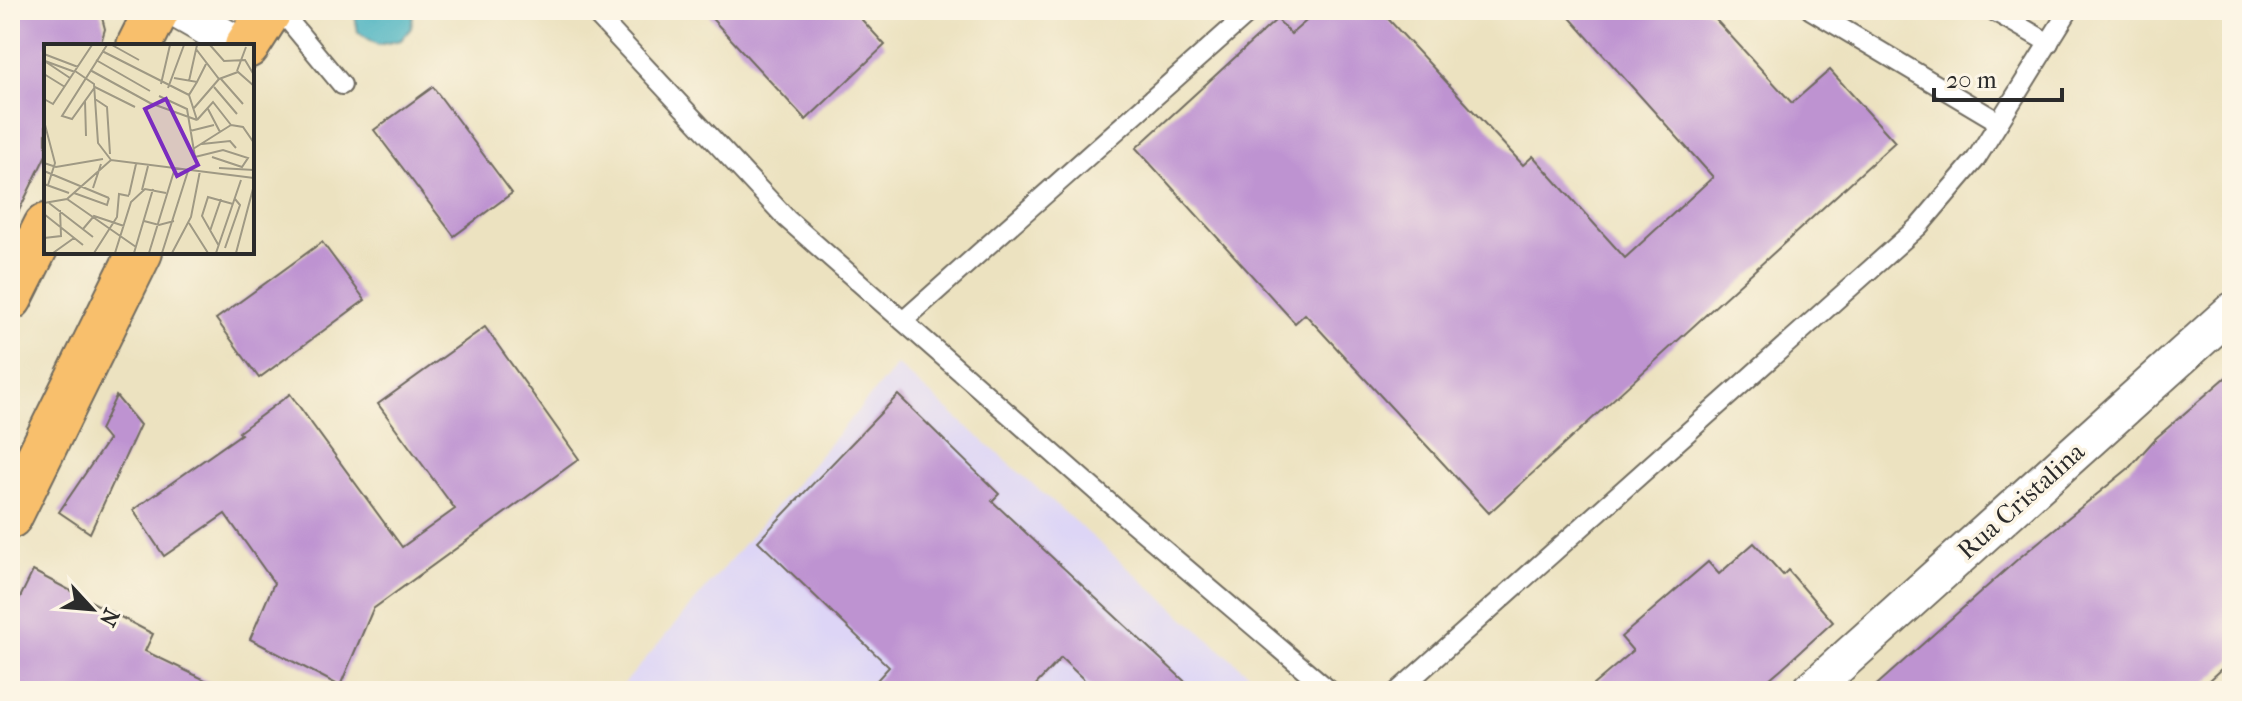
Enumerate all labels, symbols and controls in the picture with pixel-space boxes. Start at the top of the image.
inset map [44,44,254,254]
scale bar [1934,52,2062,102]
text: 20 m [1946,66,1997,94]
street label: Rua Cristalina [1951,435,2091,566]
north arrow [52,569,132,649]
text: N [94,604,124,631]

